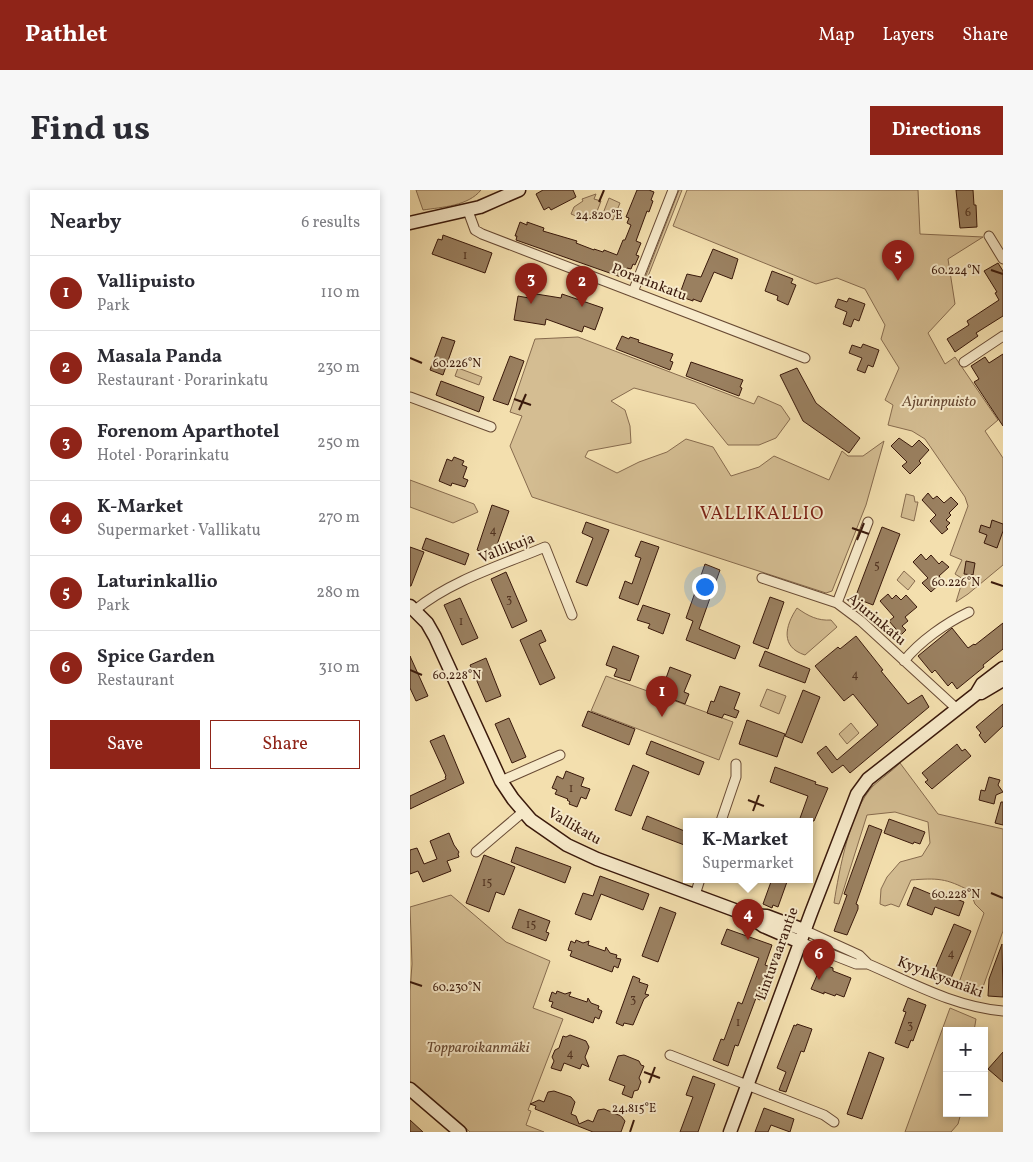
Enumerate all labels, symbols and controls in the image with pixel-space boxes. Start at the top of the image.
text: Pathlet [25,18,107,52]
text: Map [818,23,854,48]
text: Layers [882,23,934,48]
text: Share [962,23,1008,48]
text: Find us [30,106,150,154]
button: Directions [870,106,1003,155]
house number: 6 [965,205,971,221]
text: Nearby [50,208,121,237]
text: 24.820°E [575,208,623,224]
text: 6 results [301,212,360,234]
pin: 5 [882,240,914,281]
house number: 1 [463,248,467,264]
street label: Porarinkatu [608,259,690,307]
pin: 3 [515,263,547,304]
text: 60.224°N [932,263,981,279]
pin: 2 [566,266,598,307]
text: Vallipuisto [97,269,195,295]
text: 1 [63,282,69,304]
text: 110 m [321,282,360,304]
text: Park [97,295,130,317]
text: Masala Panda [97,344,222,370]
text: 60.226°N [433,356,481,372]
text: 2 [62,357,70,379]
text: 230 m [317,357,360,379]
text: Restaurant · Porarinkatu [97,370,268,392]
park label: Ajurinpuisto [901,392,976,413]
text: Forenom Aparthotel [97,419,279,445]
text: 3 [62,432,70,454]
text: 250 m [317,432,360,454]
text: Hotel · Porarinkatu [97,445,229,467]
text: K-Market [97,494,183,520]
district label: VALLIKALLIO [700,502,824,527]
text: 4 [61,507,71,529]
text: 270 m [318,507,360,529]
text: Supermarket · Vallikatu [97,520,261,542]
house number: 4 [489,523,497,539]
street label: Vallikuja [476,528,538,570]
house number: 5 [874,558,880,574]
text: Laturinkallio [97,569,218,595]
your location [692,574,718,600]
text: 60.226°N [932,575,980,591]
text: 5 [62,582,70,604]
text: 280 m [316,582,360,604]
street label: Ajurinkatu [842,589,910,651]
house number: 3 [506,592,512,608]
text: Park [97,595,130,617]
house number: 1 [459,614,463,630]
text: Spice Garden [97,644,215,670]
text: 6 [62,657,70,679]
text: 310 m [319,657,360,679]
house number: 4 [851,667,859,683]
text: 60.228°N [433,668,481,684]
text: Restaurant [97,670,175,692]
pin: 1 [646,676,678,717]
button: Save [50,720,200,769]
button: Share [210,720,360,769]
house number: 1 [569,781,573,797]
street label: Vallikatu [543,803,605,851]
popup [683,818,813,883]
text: K-Market [702,827,788,853]
text: Supermarket [702,853,794,875]
house number: 15 [482,875,492,891]
text: 60.228°N [932,887,980,903]
pin: 4 [732,899,764,940]
street label: Lintuvaarantie [751,905,805,1003]
house number: 15 [526,917,536,933]
pin: 6 [803,939,835,980]
house number: 4 [947,946,955,962]
street label: Kyyhkysmäki [894,952,986,1004]
text: 60.230°N [433,980,481,996]
house number: 3 [630,992,636,1008]
house number: 1 [736,1015,740,1031]
house number: 3 [907,1018,913,1034]
map controls [943,1027,988,1117]
button: + [943,1027,988,1072]
park label: Topparoikanmäki [427,1038,530,1059]
house number: 4 [566,1046,574,1062]
button: − [943,1072,988,1117]
text: 24.815°E [612,1101,656,1117]

